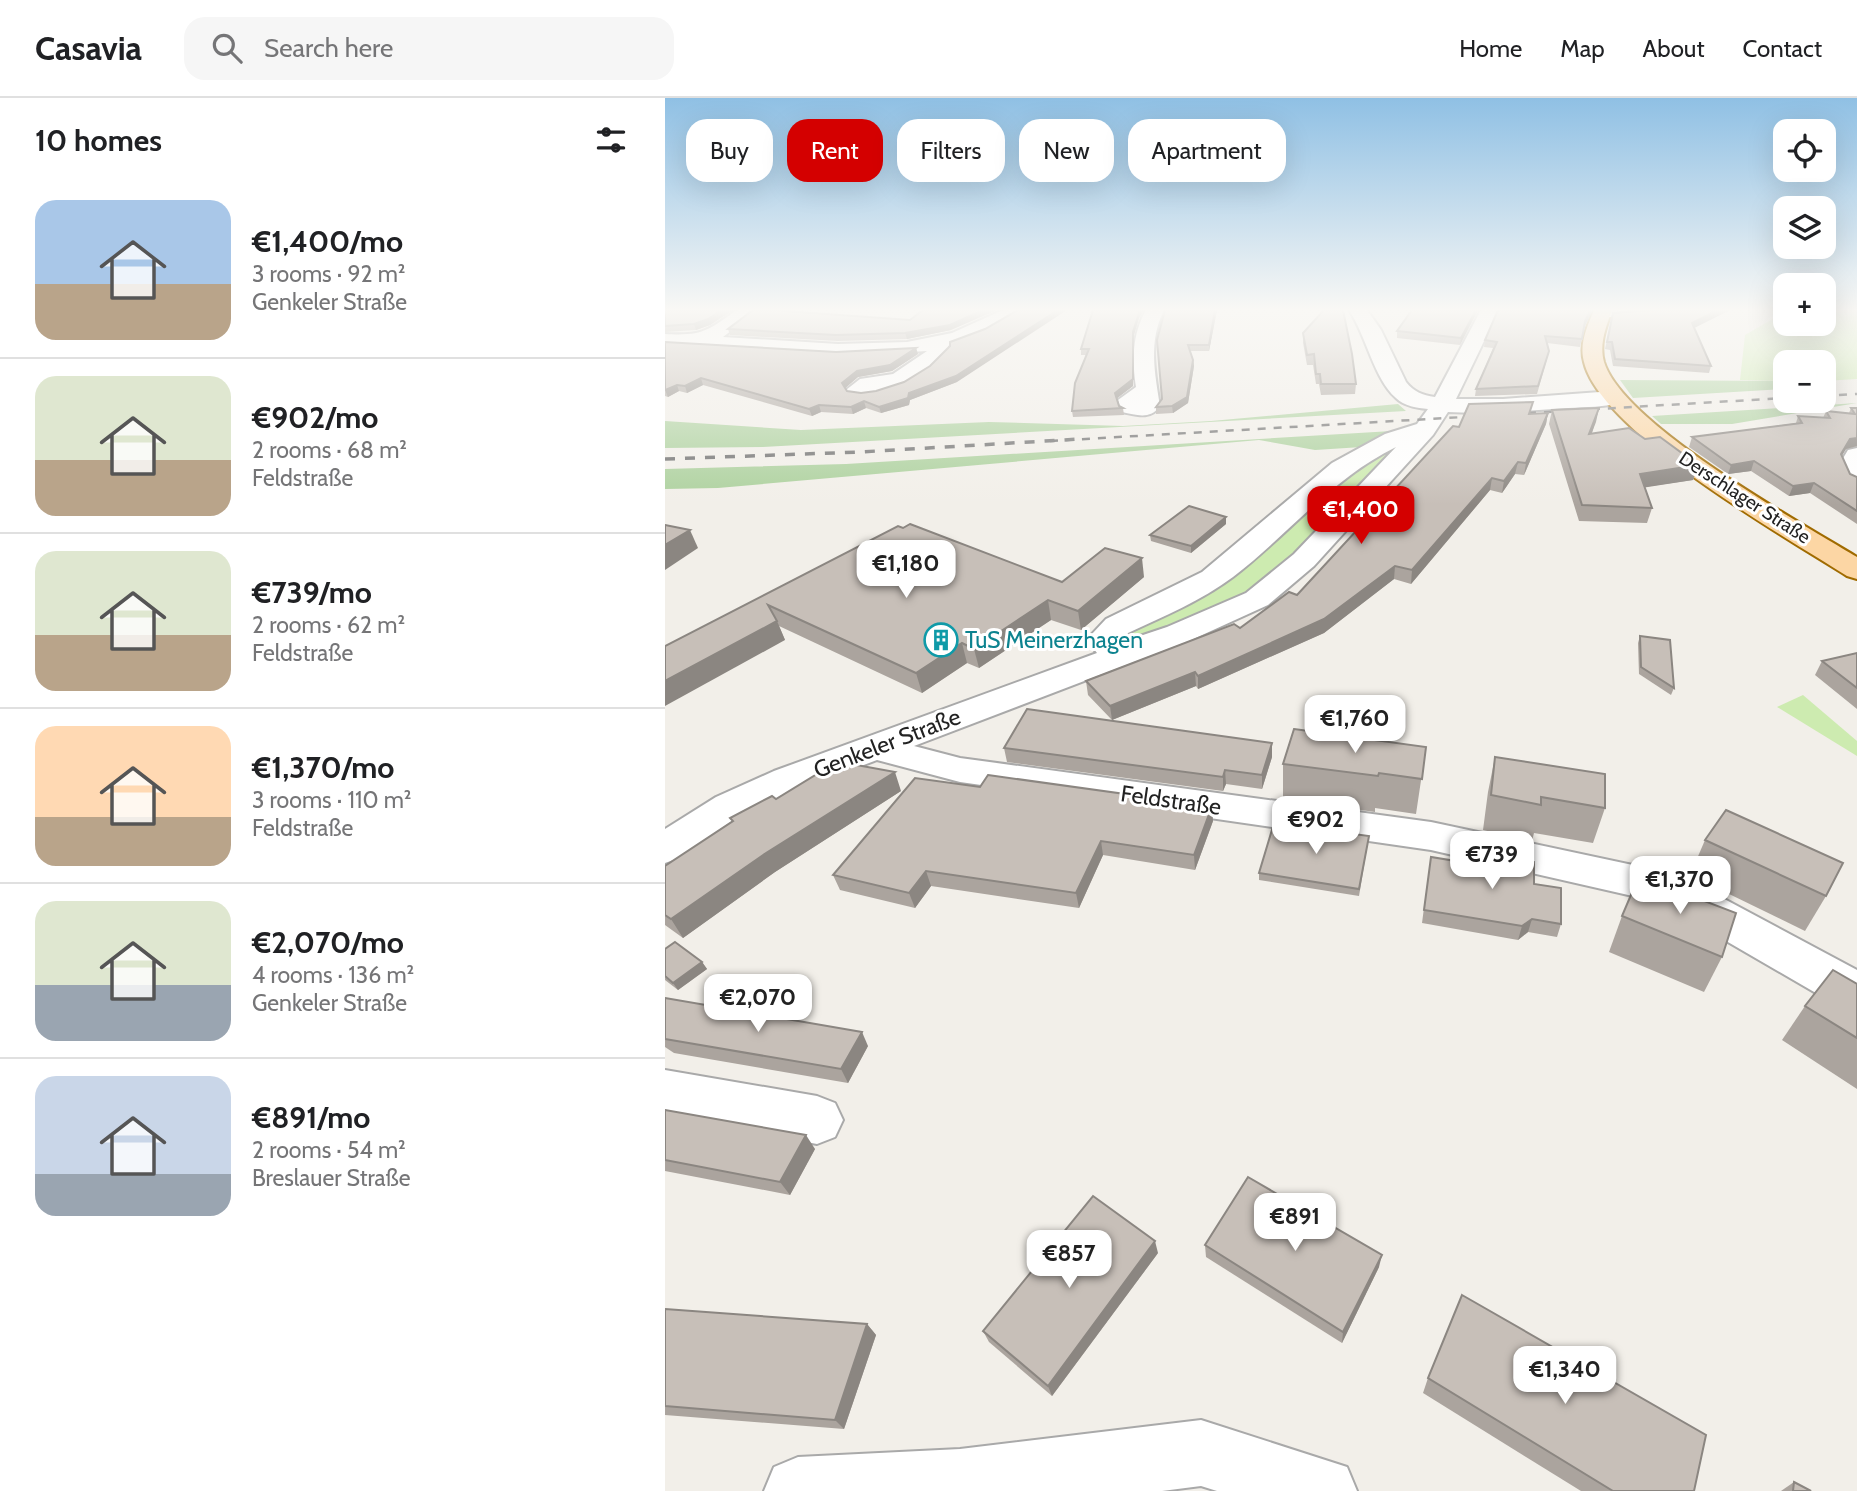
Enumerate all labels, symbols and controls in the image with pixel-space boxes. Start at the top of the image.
search box [184,17,674,80]
text: Casavia [35,28,142,68]
icon: search [208,29,246,67]
text: Search here [264,32,393,64]
text: Home [1459,34,1522,63]
text: Map [1560,34,1605,63]
text: About [1643,34,1705,63]
text: Contact [1743,34,1822,63]
chip: Buy [686,119,773,182]
chip: Rent [787,119,883,182]
chip: Filters [897,119,1005,182]
chip: New [1019,119,1114,182]
chip: Apartment [1128,119,1286,182]
map controls [1773,119,1836,413]
button: locate [1773,119,1836,182]
icon: filters [592,121,630,159]
text: 10 homes [35,122,162,159]
button: layers [1773,196,1836,259]
text: €1,400/mo [252,223,403,260]
icon: home [91,228,175,312]
text: 3 rooms · 92 m² [252,260,406,288]
button: + [1773,273,1836,336]
text: Genkeler Straße [252,288,407,316]
button: − [1773,350,1836,413]
text: €902/mo [252,399,378,436]
icon: home [91,404,175,488]
text: 2 rooms · 68 m² [252,436,407,464]
street label: Derschlager Straße [1675,446,1815,549]
text: Feldstraße [252,464,353,492]
pin: €1,400 [1304,486,1418,546]
text: €1,400 [1323,495,1399,523]
pin: €1,180 [849,540,963,600]
text: €1,180 [873,549,939,577]
text: €739/mo [252,574,372,611]
icon: home [91,579,175,663]
text: 2 rooms · 62 m² [252,611,405,639]
building icon: TuS Meinerzhagen [922,621,960,659]
place label: TuS Meinerzhagen [965,626,1143,654]
text: Feldstraße [252,639,353,667]
pin: €1,760 [1298,696,1412,755]
street label: Genkeler Straße [810,702,965,784]
text: €1,760 [1321,704,1389,732]
text: €1,370/mo [252,749,394,786]
icon: home [91,754,175,838]
street label: Feldstraße [1119,779,1223,821]
text: 3 rooms · 110 m² [252,786,411,814]
pin: €902 [1275,796,1357,856]
text: €902 [1288,805,1344,833]
text: Feldstraße [252,814,353,842]
pin: €739 [1451,832,1533,891]
text: €739 [1466,840,1518,868]
pin: €1,370 [1623,856,1737,916]
text: €1,370 [1646,865,1714,893]
text: €2,070/mo [252,924,404,961]
icon: home [91,929,175,1013]
text: 4 rooms · 136 m² [252,961,414,989]
pin: €2,070 [701,974,815,1034]
text: €2,070 [720,983,796,1011]
text: Genkeler Straße [252,989,407,1017]
text: €891/mo [252,1099,370,1136]
icon: home [91,1104,175,1188]
text: 2 rooms · 54 m² [252,1136,406,1164]
text: Breslauer Straße [252,1164,411,1192]
pin: €891 [1254,1194,1336,1253]
text: €891 [1270,1202,1320,1230]
pin: €857 [1028,1230,1110,1290]
text: €857 [1043,1239,1095,1267]
pin: €1,340 [1508,1346,1622,1406]
text: €1,340 [1529,1355,1601,1383]

